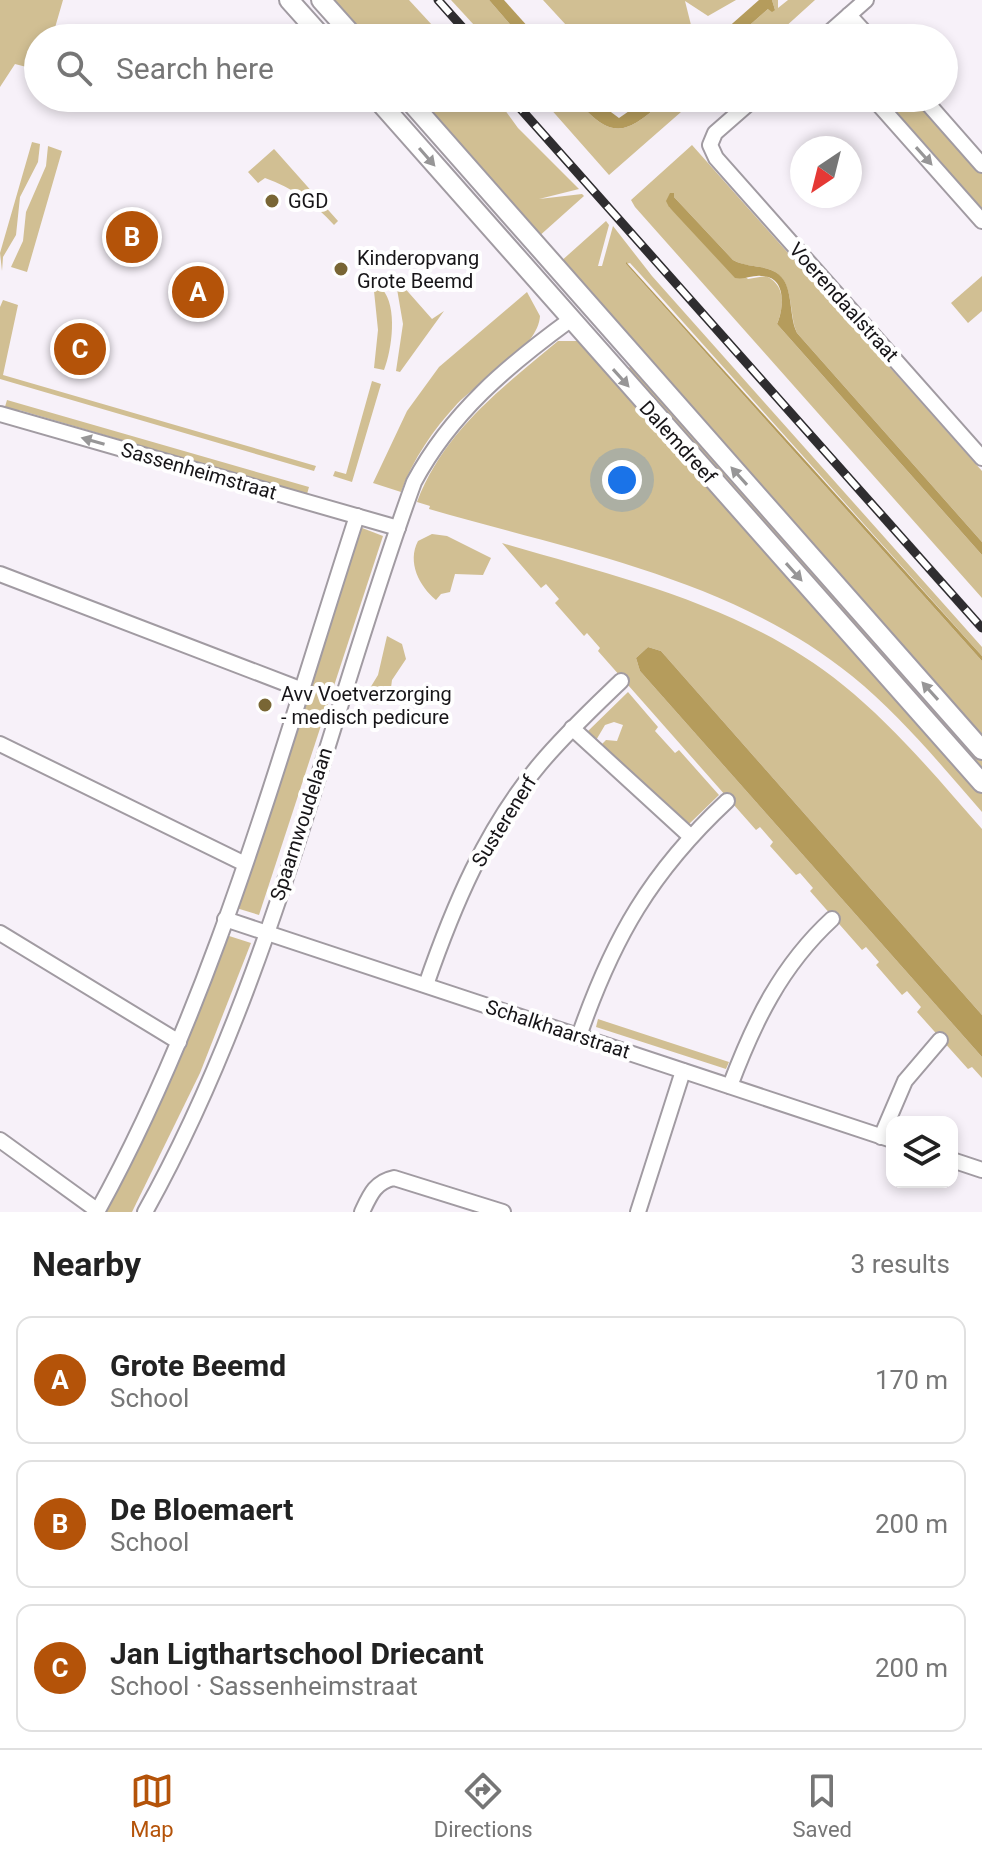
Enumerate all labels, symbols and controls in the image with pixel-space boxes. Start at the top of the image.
search box [24,24,958,112]
icon: search [52,46,96,90]
text: Search here [116,51,274,86]
north arrow [790,136,862,208]
one-way arrow [418,147,436,166]
one-way arrow [915,147,933,166]
place label: GGD [288,189,328,213]
marker: GGD [263,192,281,210]
pin: B [106,207,158,267]
street label: Voerendaalstraat [784,237,904,367]
place label: Kinderopvang Grote Beemd [357,246,479,293]
marker: Kinderopvang Grote Beemd [332,260,350,278]
pin: A [172,262,224,322]
pin: C [54,319,106,379]
one-way arrow [612,368,630,387]
street label: Dalemdreef [635,396,721,488]
one-way arrow [81,434,105,447]
street label: Sassenheimstraat [118,437,280,505]
your location [602,460,642,500]
one-way arrow [731,466,748,486]
one-way arrow [785,563,803,582]
place label: Avv Voetverzorging - medisch pedicure [281,682,452,729]
one-way arrow [922,682,940,701]
marker: Avv Voetverzorging - medisch pedicure [256,696,274,714]
street label: Spaarnwoudelaan [265,744,337,904]
street label: Susterenerf [467,771,542,871]
street label: Schalkhaarstraat [483,994,633,1064]
map controls [886,1116,958,1188]
button: layers [886,1116,958,1188]
text: Nearby [32,1244,141,1284]
text: 3 results [851,1249,950,1279]
text: Grote Beemd [110,1348,286,1383]
text: A [51,1365,69,1395]
text: 170 m [875,1365,948,1395]
text: School [110,1383,189,1413]
text: De Bloemaert [110,1492,294,1527]
text: B [52,1509,68,1539]
text: 200 m [875,1509,948,1539]
text: School [110,1527,189,1557]
text: Jan Ligthartschool Driecant [110,1636,484,1671]
text: C [51,1653,69,1683]
text: 200 m [875,1653,948,1683]
text: School · Sassenheimstraat [110,1671,418,1701]
tab: Map [130,1769,174,1842]
tab: Directions [434,1769,533,1842]
tab: Saved [793,1769,852,1842]

